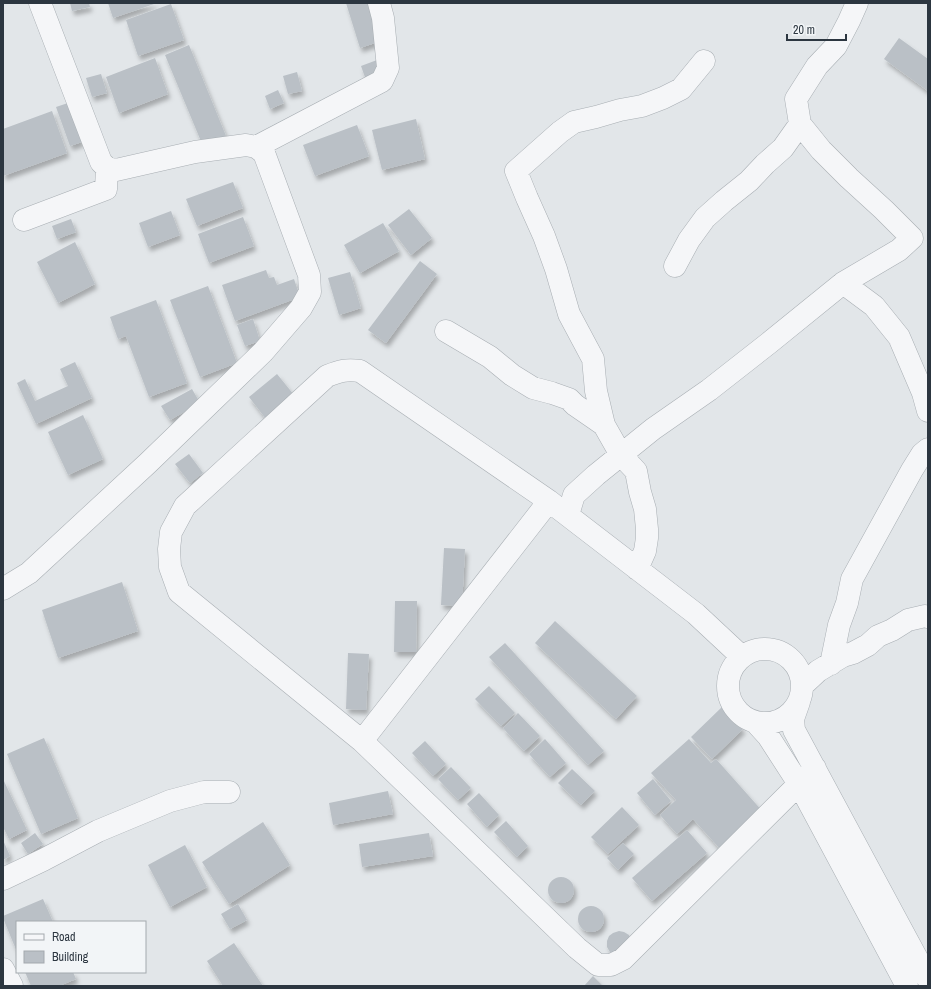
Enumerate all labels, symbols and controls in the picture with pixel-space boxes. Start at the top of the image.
scale bar [787,16,846,42]
text: 20 m [793,22,815,38]
legend [16,921,146,973]
text: Road [52,929,76,945]
text: Building [52,949,89,965]

